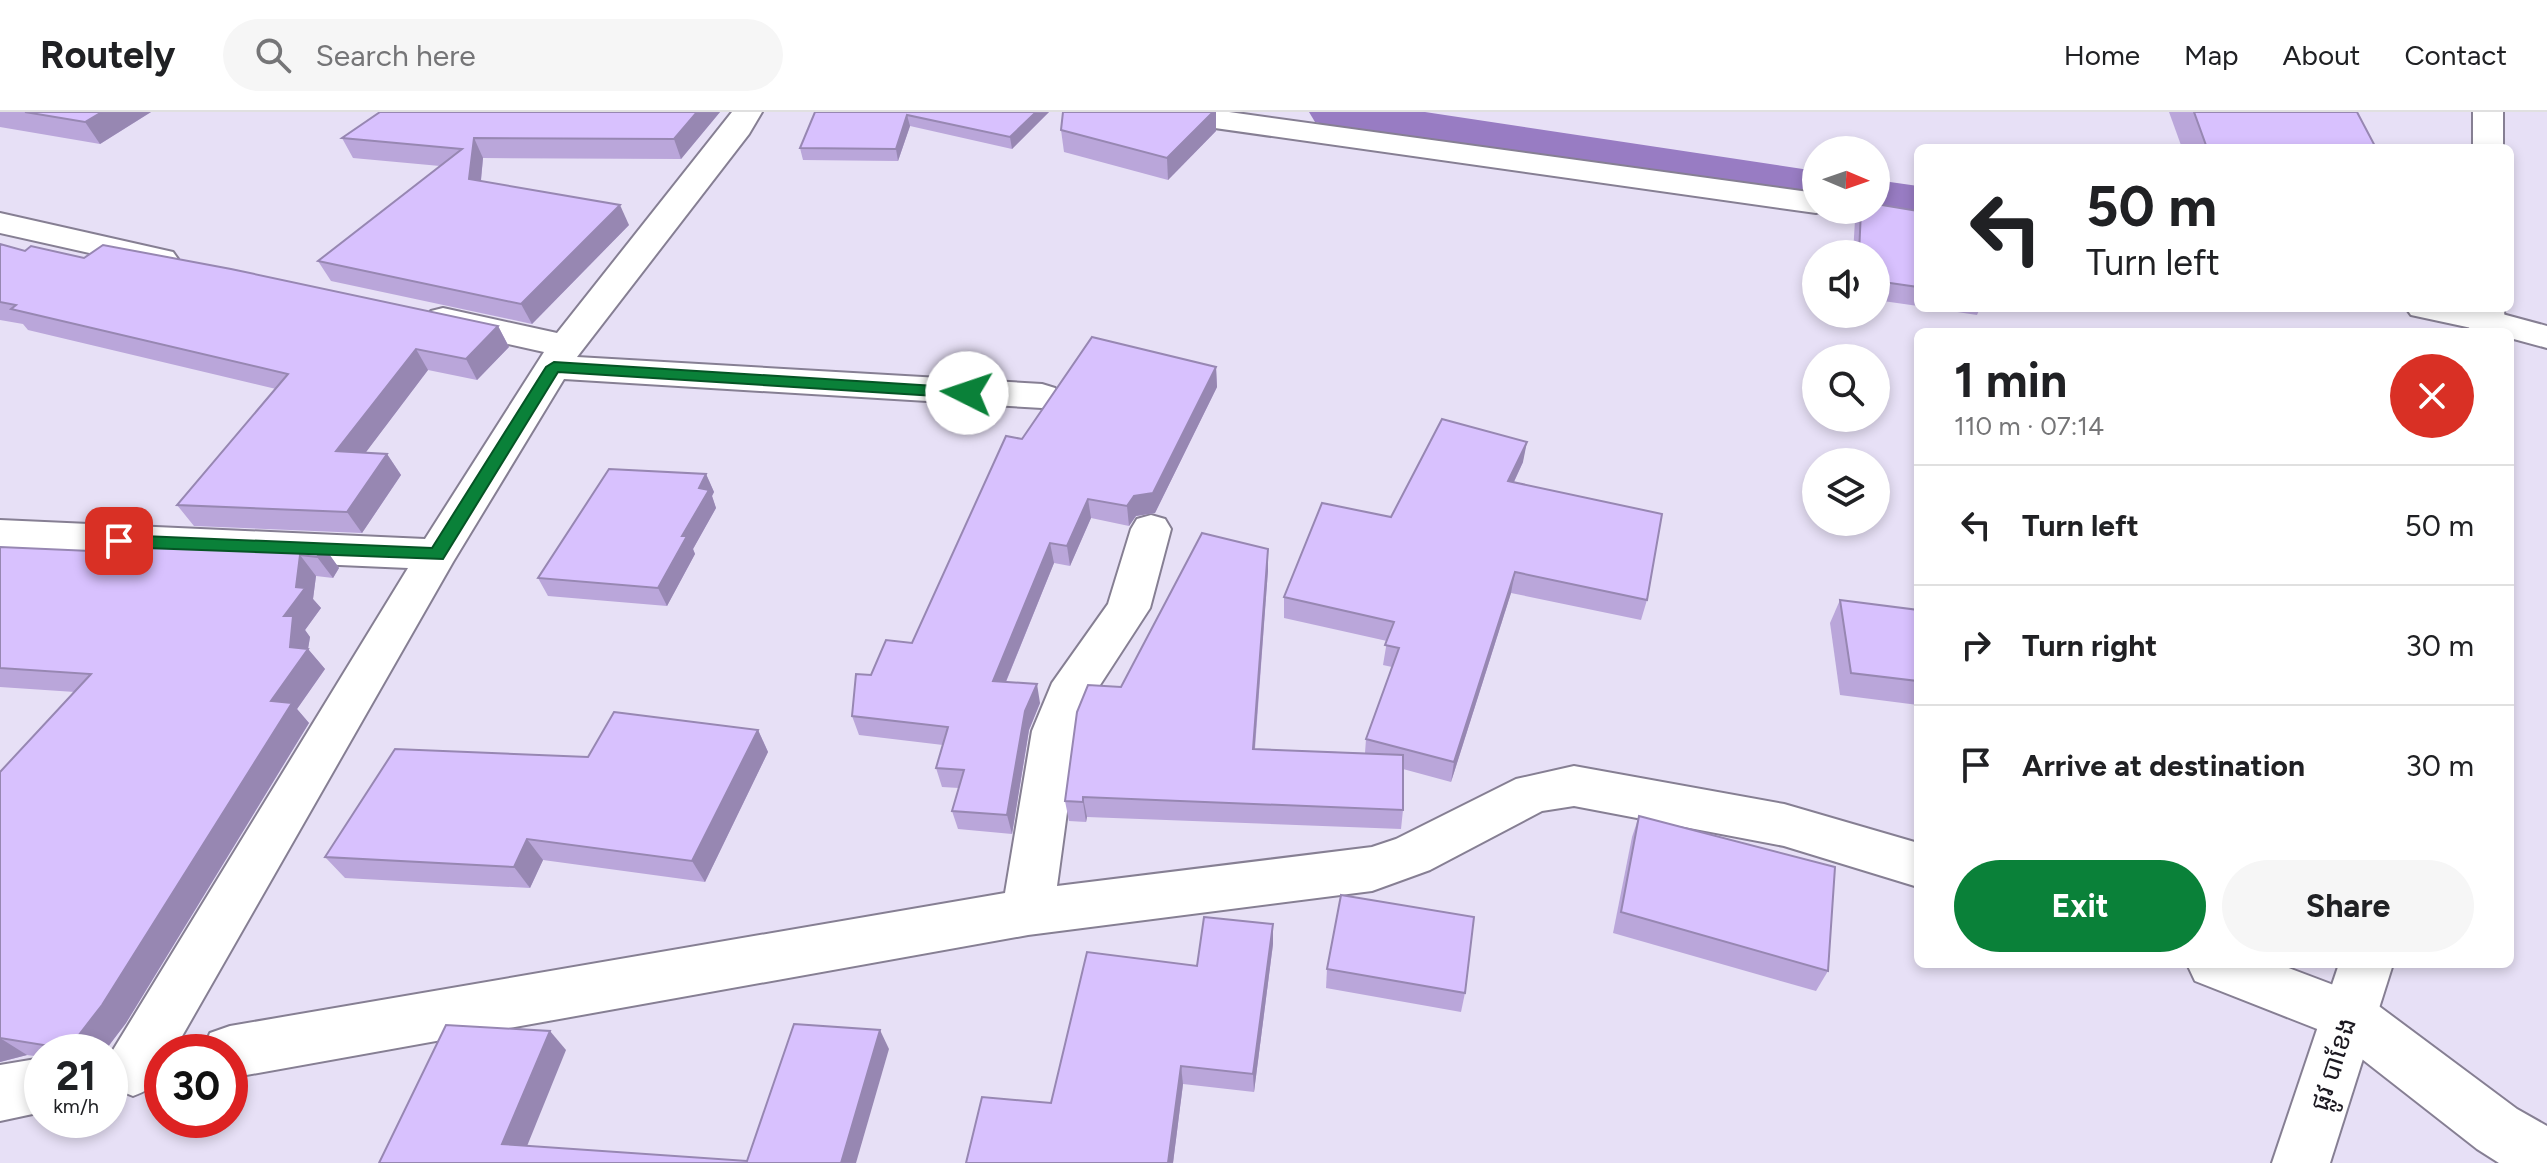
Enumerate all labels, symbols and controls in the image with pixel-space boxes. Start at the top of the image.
search box [223,19,783,91]
text: Routely [40,32,175,78]
icon: search [251,33,295,77]
text: Search here [315,37,476,74]
text: Home [2064,38,2140,72]
text: Map [2184,38,2239,72]
text: About [2283,38,2360,72]
text: Contact [2404,38,2507,72]
north arrow [1802,136,1890,224]
map controls [1802,136,1890,536]
text: 50 m [2086,173,2217,240]
icon: left [1954,176,2058,280]
button: sound [1802,240,1890,328]
text: Turn left [2086,241,2220,284]
button: search [1802,344,1890,432]
position arrow [925,351,1009,435]
text: 1 min [1954,351,2067,409]
button: close [2390,354,2474,438]
text: 110 m · 07:14 [1954,410,2104,442]
button: layers [1802,448,1890,536]
icon: left [1954,503,1998,547]
pin [85,507,153,575]
text: Turn left [2022,507,2139,544]
text: 50 m [2405,507,2474,544]
icon: arrive [97,519,141,563]
icon: right [1954,623,1998,667]
text: Turn right [2022,627,2157,664]
text: 30 m [2406,627,2474,664]
icon: arrive [1954,743,1998,787]
text: Arrive at destination [2022,747,2305,784]
text: 30 m [2406,747,2474,784]
button: Exit [1954,860,2206,952]
button: Share [2222,860,2474,952]
street label: ផ្លូវ បាខែង [2303,1013,2370,1117]
speed limit sign: 30 [144,1034,248,1138]
text: 21 [56,1052,96,1100]
text: km/h [53,1094,99,1118]

